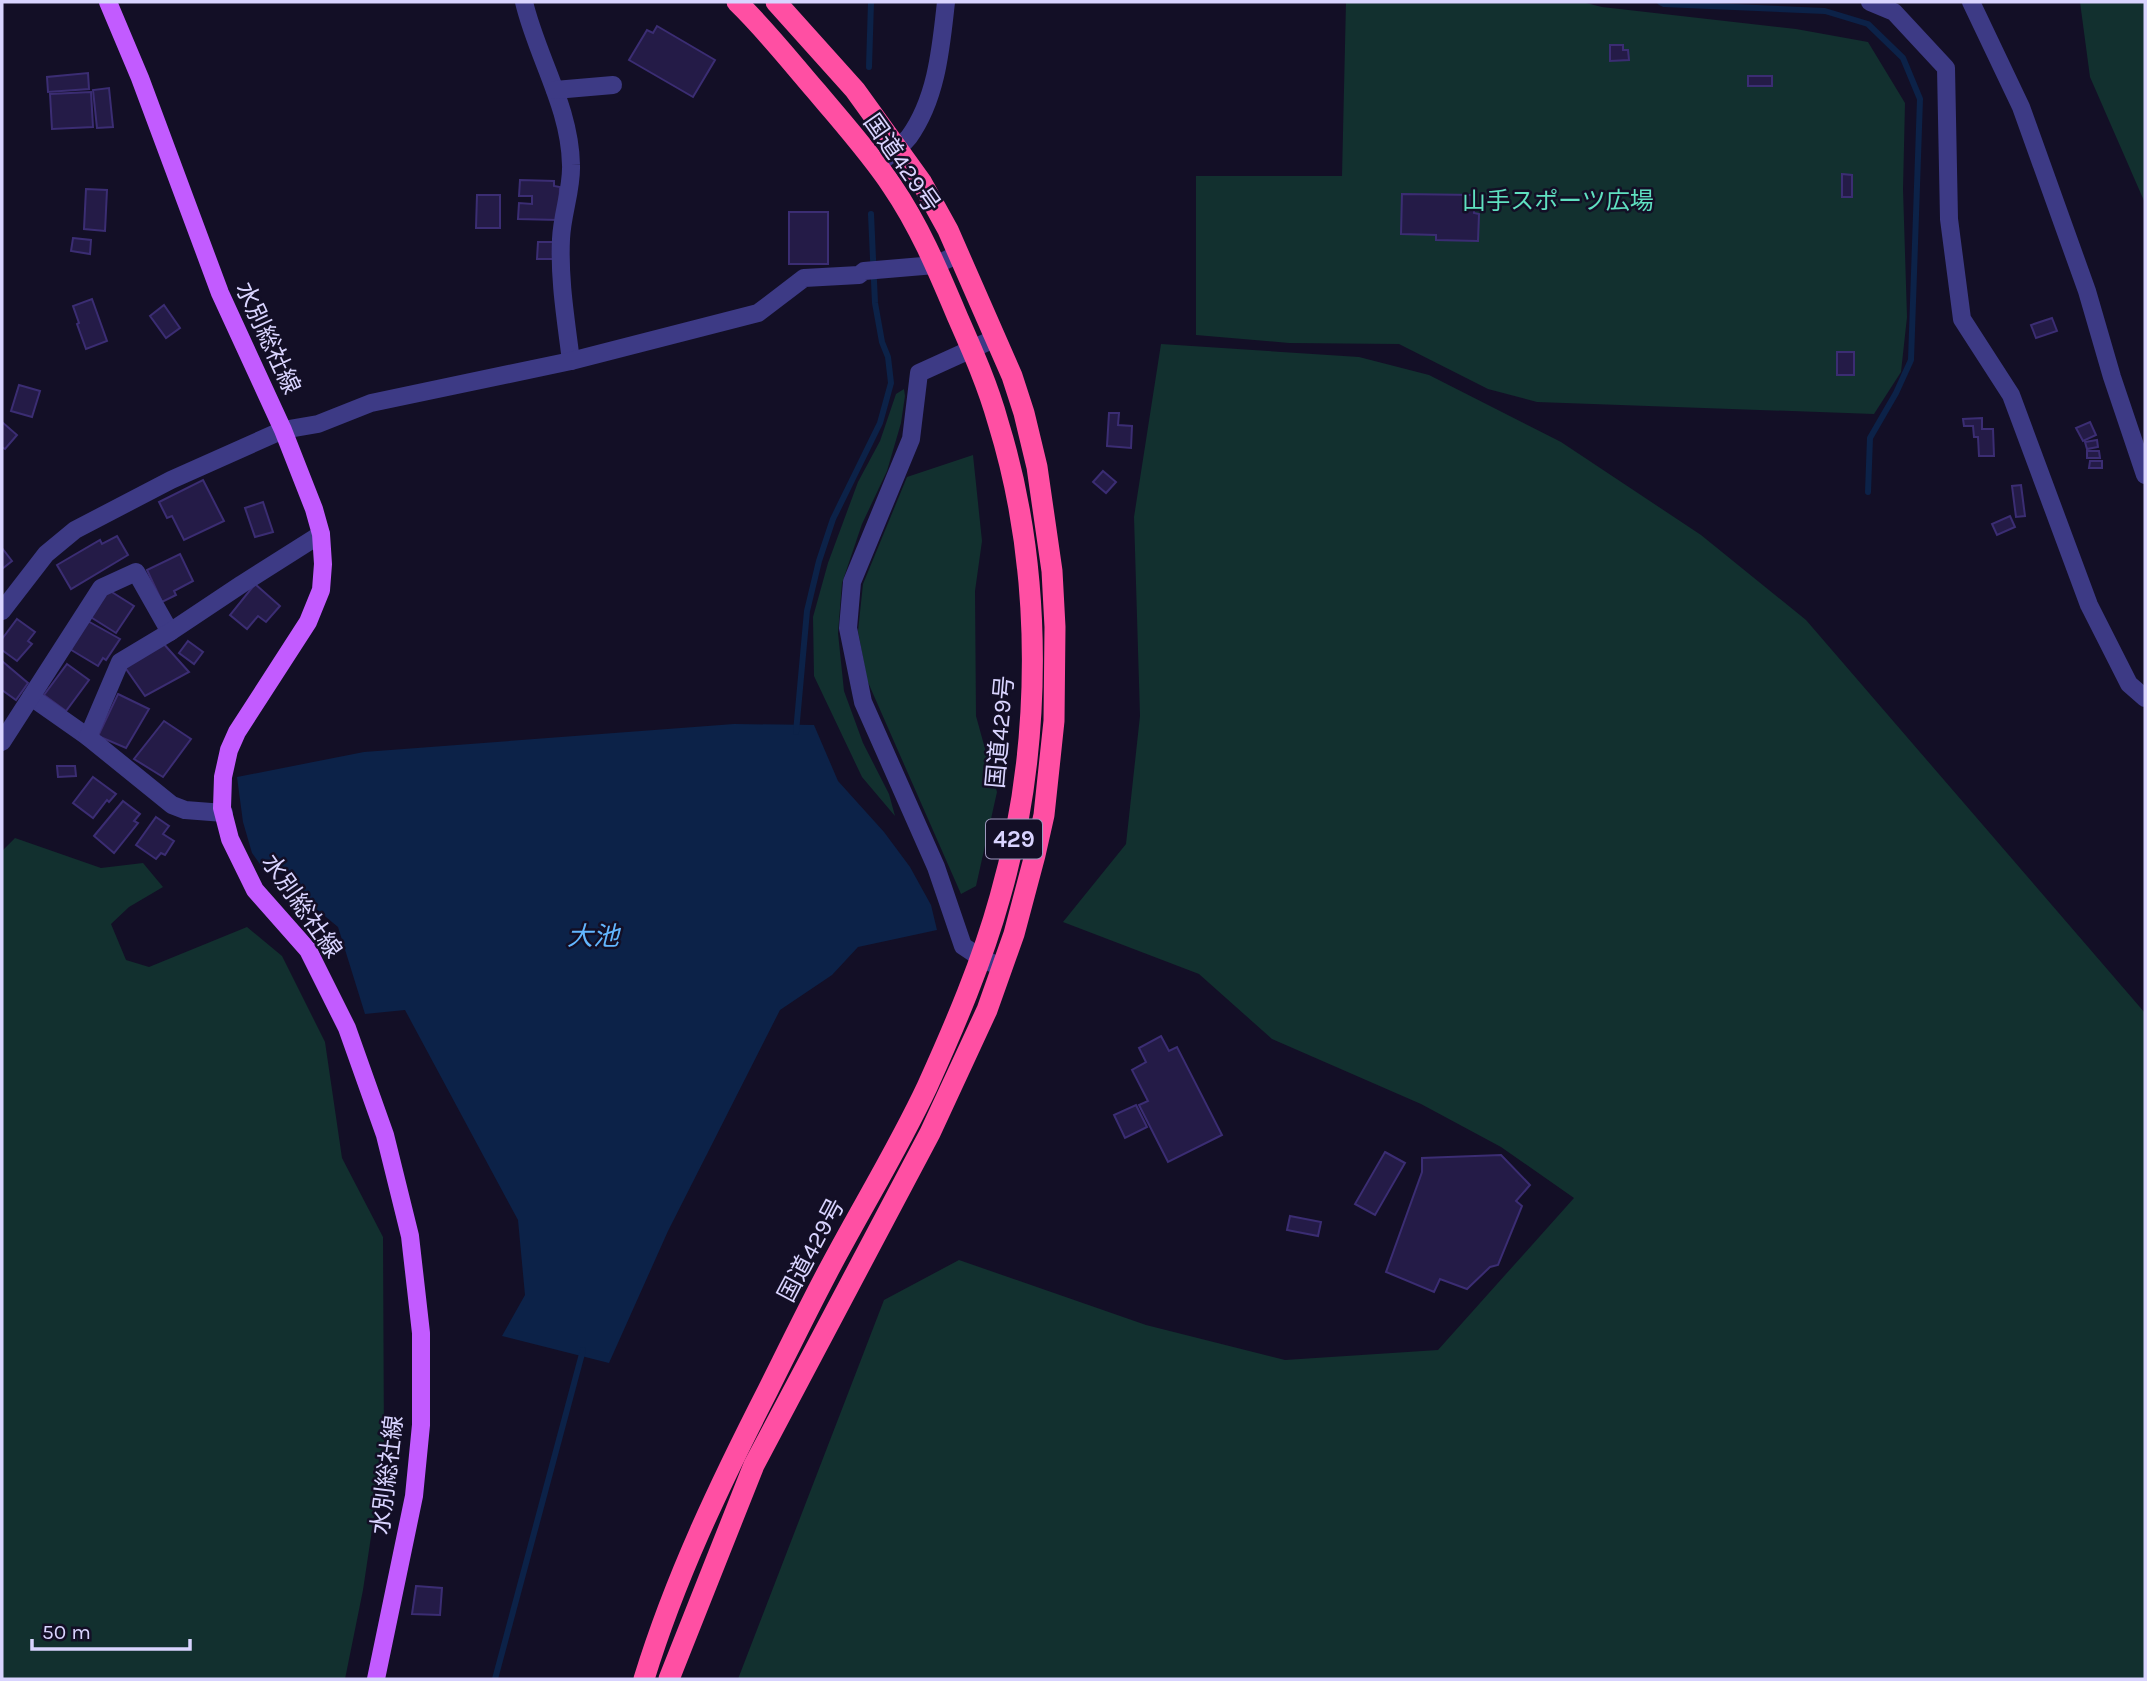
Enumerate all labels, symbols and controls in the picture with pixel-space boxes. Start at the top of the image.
street label: 国道429号 [858,109,946,217]
park label: 山手スポーツ広場 [1462,187,1654,215]
street label: 水別総社線 [230,278,306,398]
street label: 国道429号 [981,674,1019,790]
road number: 429 [986,820,1042,859]
street label: 水別総社線 [256,849,348,963]
water label: 大池 [567,921,622,952]
street label: 国道429号 [772,1193,850,1307]
street label: 水別総社線 [366,1414,408,1536]
scale bar [32,1608,189,1652]
text: 50 m [42,1620,91,1644]

